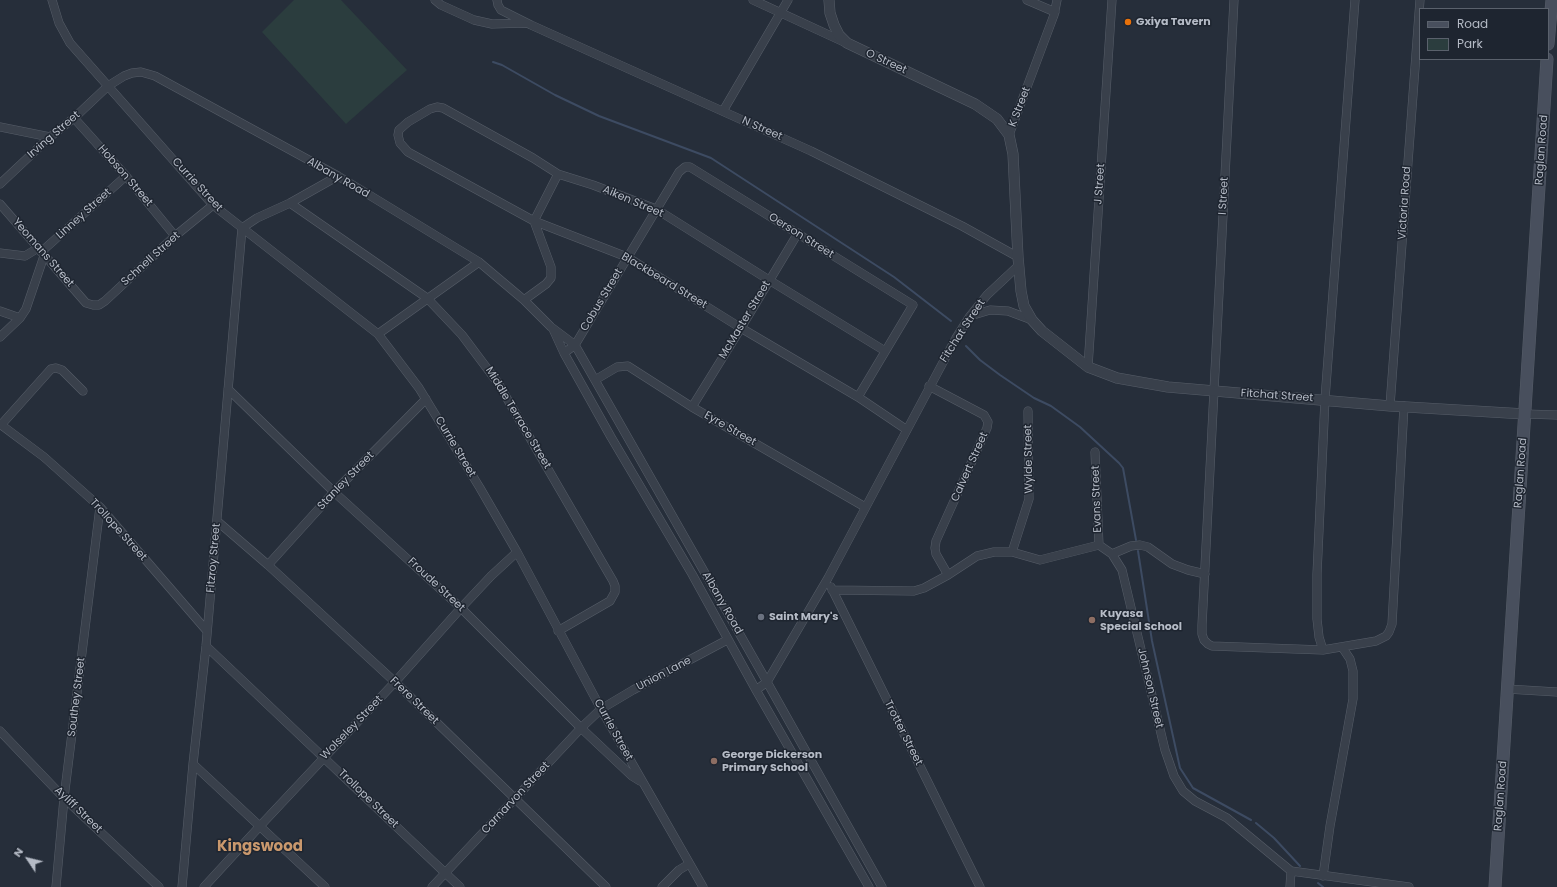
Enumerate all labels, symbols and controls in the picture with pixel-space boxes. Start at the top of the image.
legend [1419,8,1549,60]
place label: Gxiya Tavern [1136,15,1211,29]
text: Road [1457,15,1488,32]
marker: Gxiya Tavern [1123,17,1133,27]
text: Park [1457,35,1483,52]
street label: O Street [863,47,909,77]
street label: K Street [1006,85,1034,129]
street label: Irving Street [25,109,83,161]
street label: N Street [740,114,784,144]
street label: Raglan Road [1533,114,1551,186]
street label: Hobson Street [95,143,155,209]
street label: Currie Street [169,155,225,215]
street label: Albany Road [304,155,372,201]
street label: J Street [1092,163,1108,205]
street label: Victoria Road [1396,166,1414,240]
street label: I Street [1216,177,1232,215]
street label: Aiken Street [601,183,665,221]
street label: Linney Street [54,186,114,242]
street label: Oerson Street [766,211,836,261]
street label: Yeomans Street [9,216,77,290]
street label: Schnell Street [119,229,183,289]
street label: Blackbeard Street [619,250,709,312]
street label: Cobus Street [578,266,626,334]
street label: McMaster Street [716,279,774,361]
street label: Fitchat Street [938,297,988,365]
street label: Middle Terrace Street [482,365,554,471]
street label: Fitchat Street [1240,387,1314,405]
street label: Eyre Street [702,409,758,449]
street label: Currie Street [432,414,478,480]
street label: Wylde Street [1022,424,1036,494]
street label: Calvert Street [949,430,991,504]
street label: Raglan Road [1512,437,1530,509]
street label: Stanley Street [315,449,377,513]
street label: Evans Street [1089,465,1105,533]
street label: Trollope Street [87,496,149,564]
street label: Fitzroy Street [204,523,224,593]
street label: Froude Street [405,555,467,615]
street label: Albany Road [699,569,745,637]
place label: Kuyasa Special School [1100,607,1182,633]
place label: Saint Mary's [769,610,838,624]
marker: Saint Mary's [756,612,766,622]
marker: Kuyasa Special School [1087,615,1097,625]
street label: Johnson Street [1134,647,1166,729]
street label: Union Lane [634,654,694,694]
street label: Southey Street [66,657,88,737]
street label: Frere Street [387,675,441,727]
street label: Wolseley Street [318,693,386,763]
street label: Currie Street [591,697,635,763]
street label: Trotter Street [881,698,925,768]
place label: George Dickerson Primary School [722,748,822,774]
marker: George Dickerson Primary School [709,756,719,766]
street label: Carnarvon Street [479,759,553,837]
street label: Raglan Road [1492,760,1510,832]
street label: Trollope Street [335,767,401,831]
street label: Ayliff Street [51,784,105,836]
district label: Kingswood [217,838,303,856]
north arrow [8,839,48,879]
text: N [9,844,27,860]

